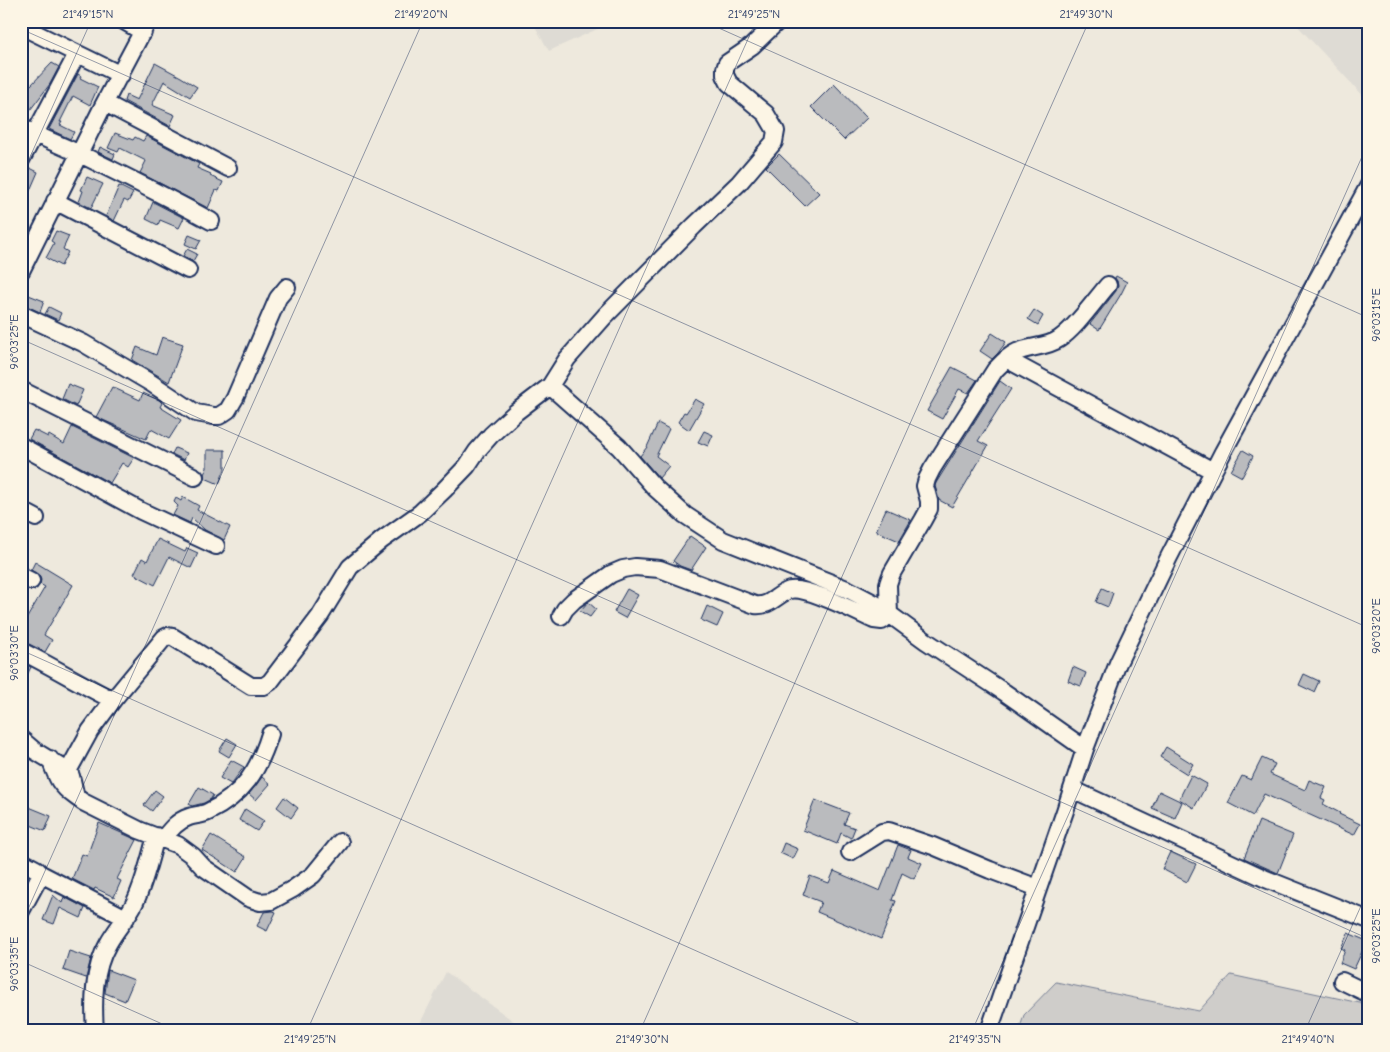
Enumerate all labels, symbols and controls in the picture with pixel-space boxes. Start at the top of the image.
text: 21°49'15"N [63,7,113,21]
text: 21°49'20"N [394,7,448,21]
text: 21°49'25"N [728,7,780,21]
text: 21°49'30"N [1059,7,1113,21]
text: 96°03'15"E [1369,288,1383,342]
text: 96°03'25"E [7,315,21,369]
text: 96°03'20"E [1369,598,1383,654]
text: 96°03'30"E [7,625,21,681]
text: 96°03'25"E [1369,909,1383,963]
text: 96°03'35"E [7,937,21,991]
text: 21°49'25"N [284,1032,336,1046]
text: 21°49'30"N [615,1032,669,1046]
text: 21°49'35"N [949,1032,1001,1046]
text: 21°49'40"N [1282,1032,1334,1046]

